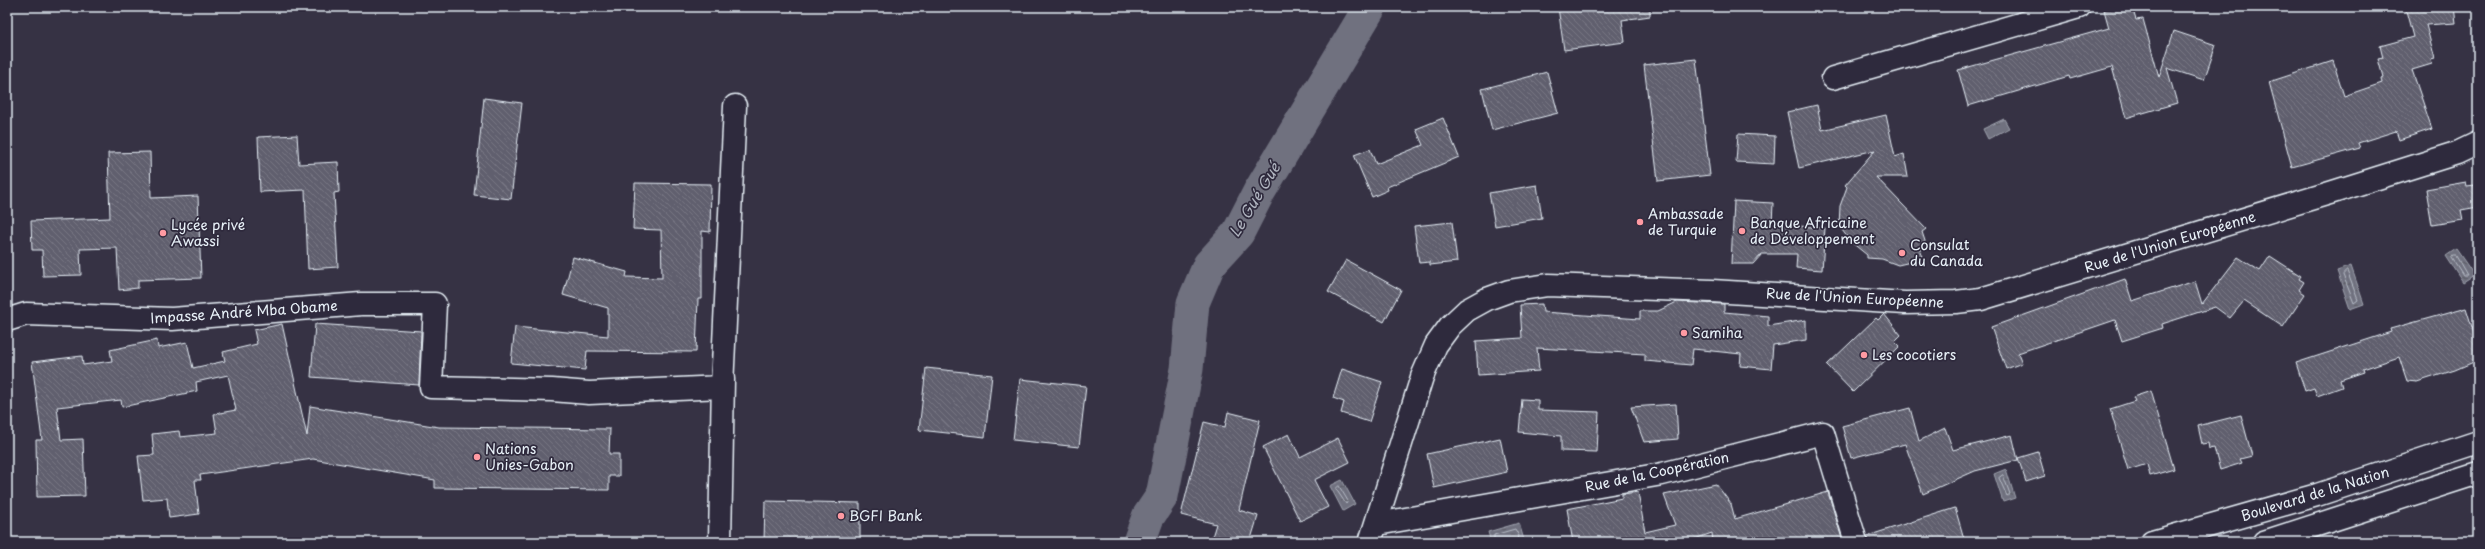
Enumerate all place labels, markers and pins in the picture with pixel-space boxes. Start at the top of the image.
place label: Ambassade de Turquie [1648,203,1724,240]
place label: Banque Africaine de Développement [1750,212,1875,249]
place label: Lycée privé Awassi [171,214,245,251]
marker: Ambassade de Turquie [1635,217,1645,227]
marker: Banque Africaine de Développement [1737,226,1747,236]
marker: Lycée privé Awassi [158,228,168,238]
place label: Consulat du Canada [1910,234,1983,271]
marker: Consulat du Canada [1897,248,1907,258]
place label: Samiha [1692,322,1743,343]
marker: Samiha [1679,328,1689,338]
place label: Les cocotiers [1872,344,1956,365]
marker: Les cocotiers [1859,350,1869,360]
place label: Nations Unies-Gabon [485,438,574,475]
marker: Nations Unies-Gabon [472,452,482,462]
place label: BGFI Bank [849,505,923,526]
marker: BGFI Bank [836,511,846,521]

